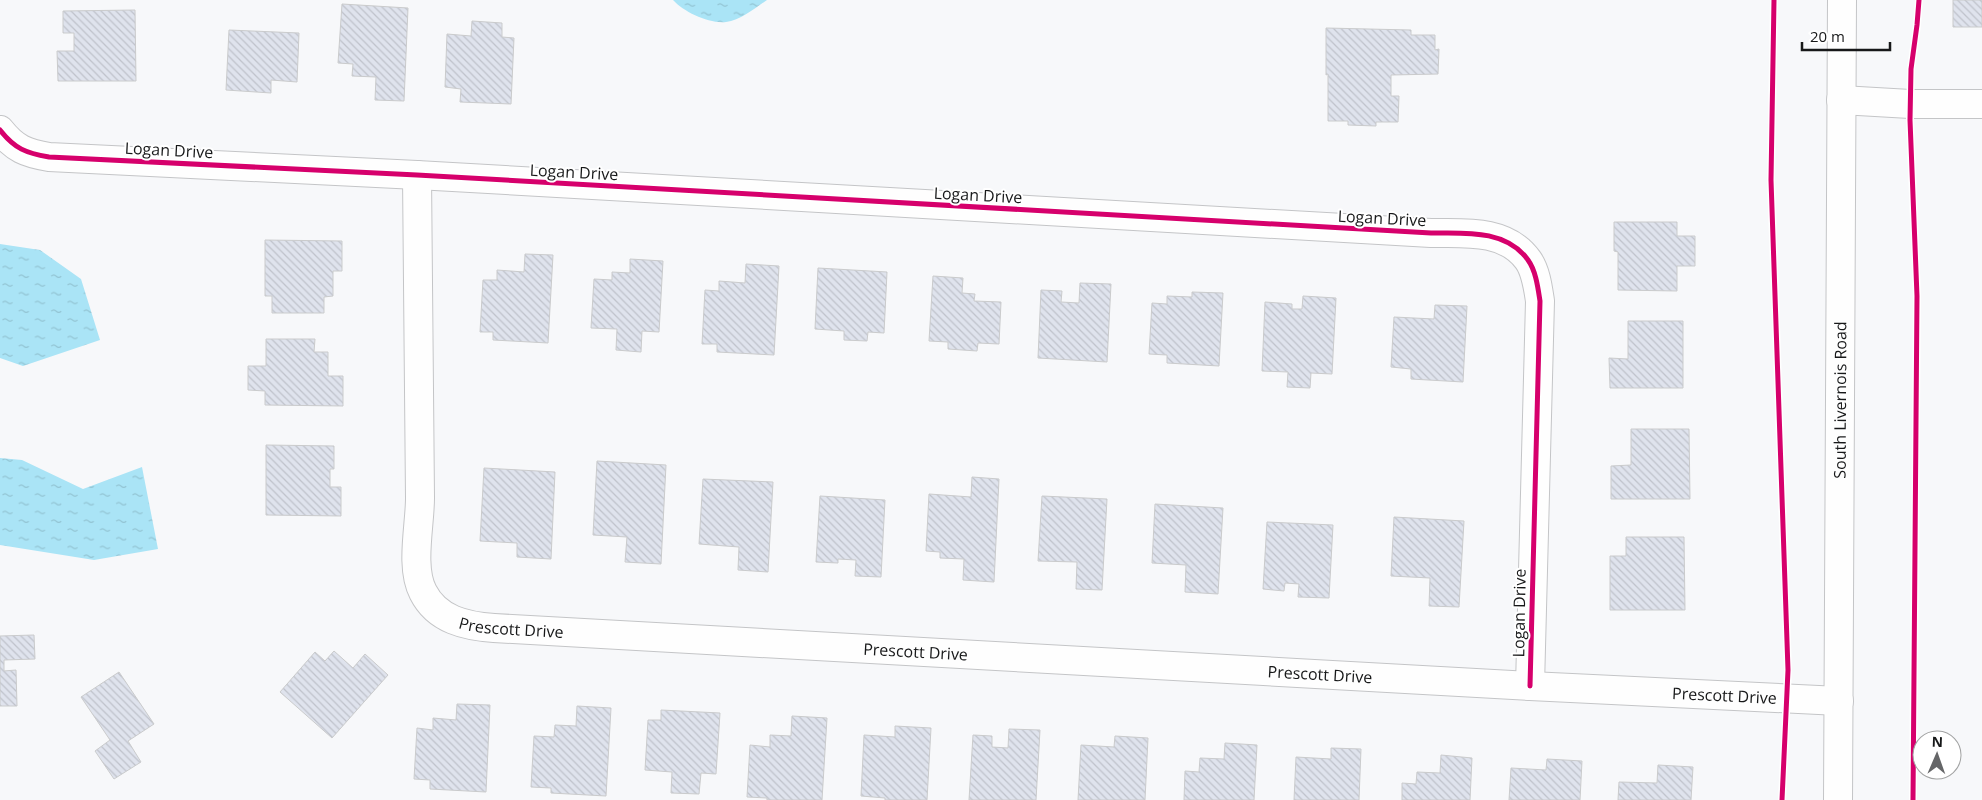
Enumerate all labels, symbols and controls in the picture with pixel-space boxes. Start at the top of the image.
scale bar [1802,20,1890,52]
text: 20 m [1810,26,1845,46]
street label: Logan Drive [124,137,214,163]
street label: Logan Drive [529,159,619,185]
street label: Logan Drive [933,182,1023,208]
street label: Logan Drive [1337,205,1427,231]
street label: South Livernois Road [1829,321,1851,479]
street label: Logan Drive [1507,568,1531,658]
street label: Prescott Drive [457,612,564,643]
street label: Prescott Drive [863,638,969,666]
street label: Prescott Drive [1267,660,1373,688]
street label: Prescott Drive [1672,682,1777,709]
north arrow [1912,730,1962,780]
text: N [1931,732,1943,751]

